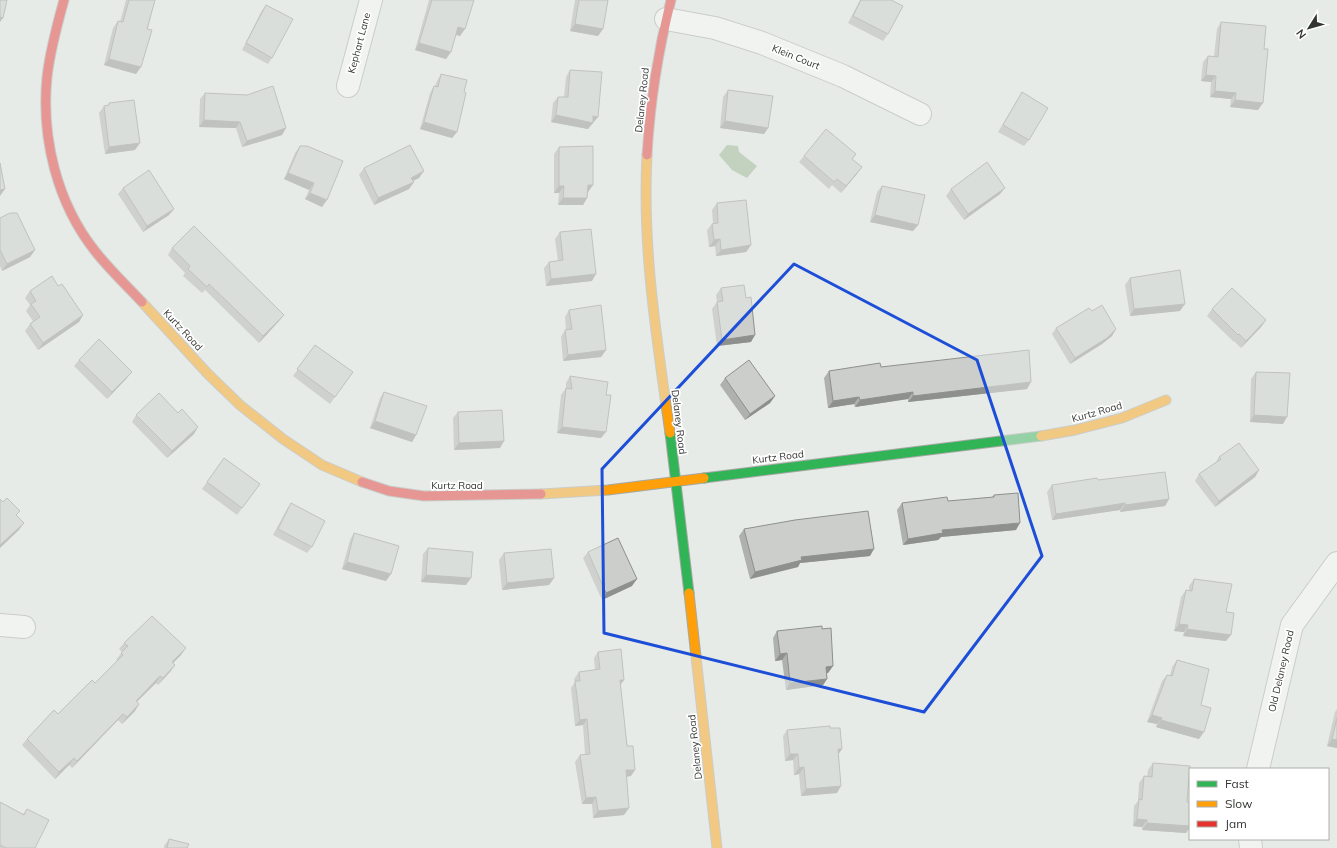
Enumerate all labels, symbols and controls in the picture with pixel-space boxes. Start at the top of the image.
north arrow [1289,8,1329,48]
street label: Kephart Lane [345,11,373,75]
text: N [1293,26,1309,42]
street label: Klein Court [770,42,822,73]
street label: Delaney Road [632,67,652,133]
street label: Kurtz Road [161,307,205,353]
street label: Delaney Road [669,389,689,455]
street label: Kurtz Road [1070,399,1124,425]
street label: Kurtz Road [752,447,804,467]
street label: Kurtz Road [431,479,483,492]
street label: Old Delaney Road [1265,629,1297,713]
street label: Delaney Road [685,714,705,780]
legend [1189,768,1329,840]
text: Fast [1225,776,1249,791]
text: Slow [1225,796,1253,811]
text: Jam [1225,816,1247,831]

